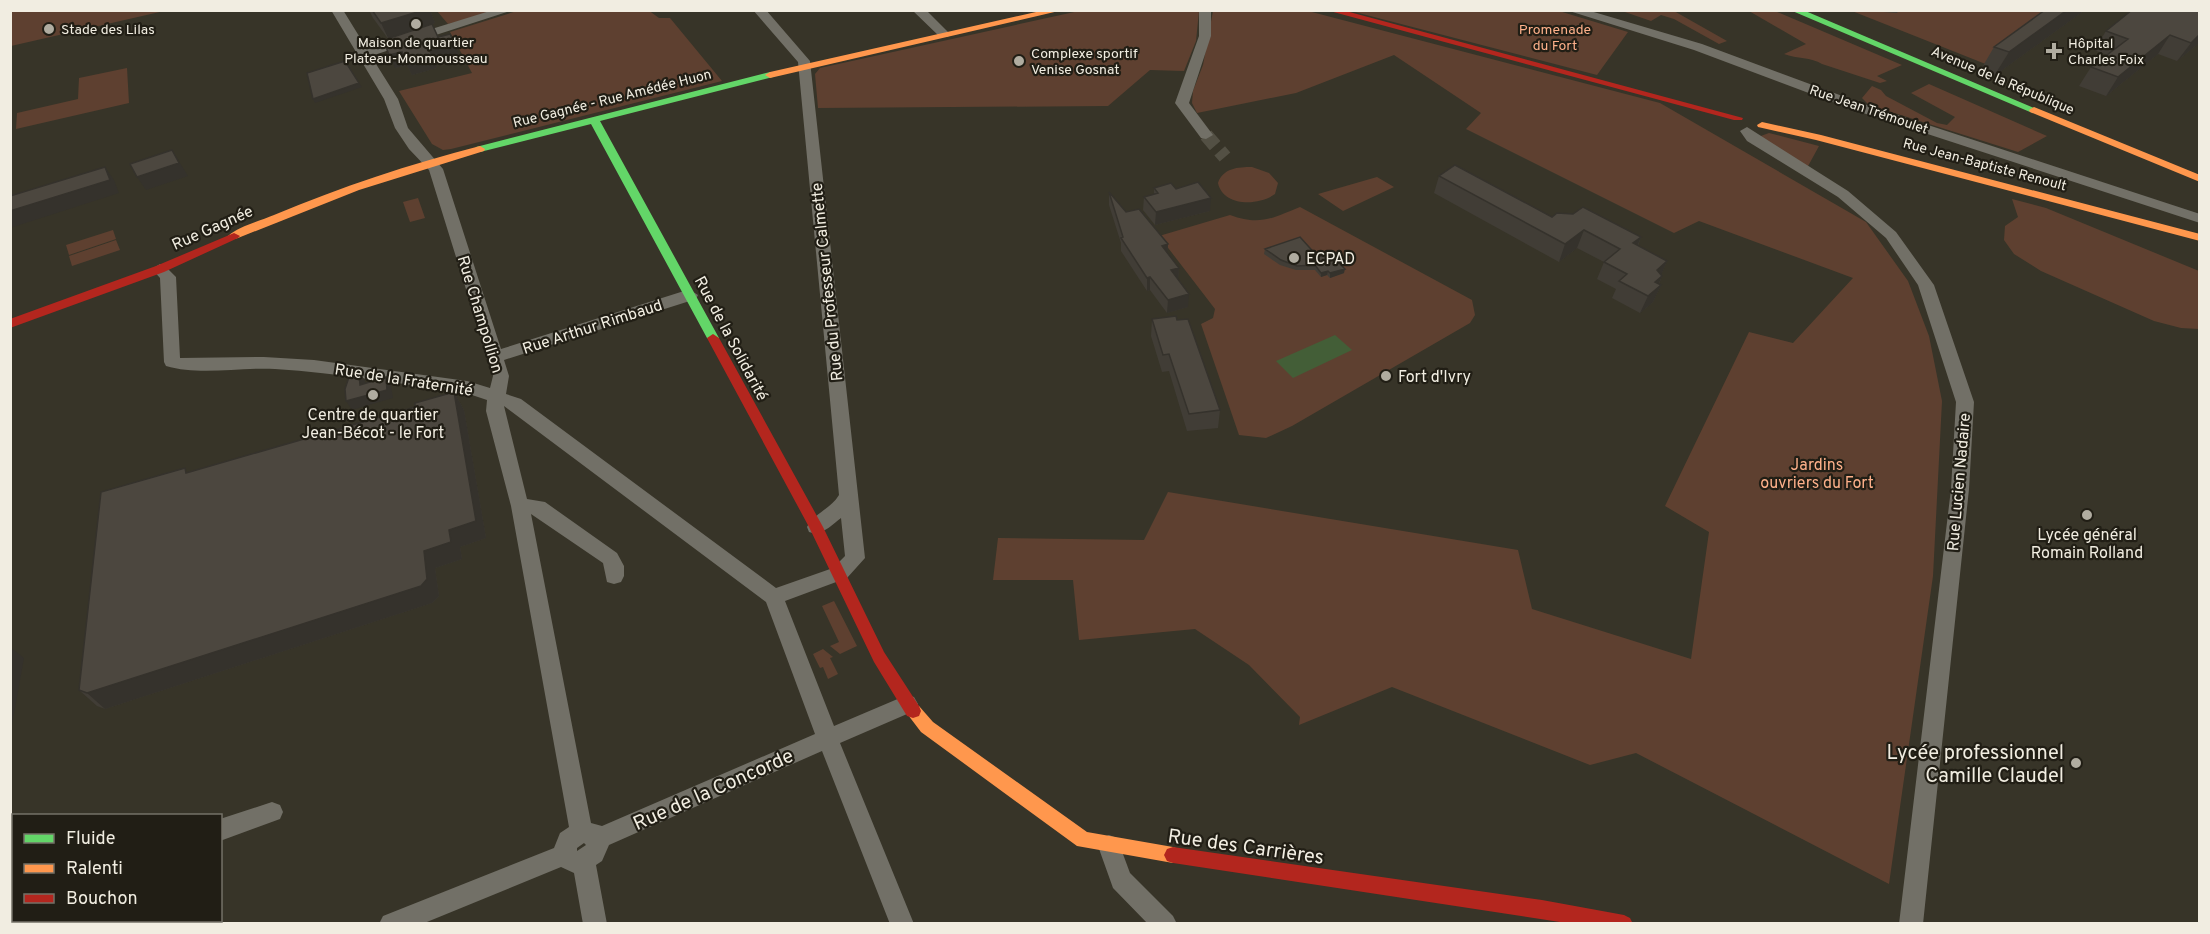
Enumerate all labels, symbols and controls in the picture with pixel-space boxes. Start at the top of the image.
marker: Maison de quartier Plateau-Monmousseau [409,17,423,31]
marker: Stade des Lilas [42,22,56,36]
place label: Stade des Lilas [61,22,155,39]
park label: Promenade du Fort [1519,22,1591,55]
place label: Maison de quartier Plateau-Monmousseau [344,35,488,68]
place label: Hôpital Charles Foix [2068,36,2144,69]
marker: Hôpital Charles Foix [2045,42,2063,60]
street label: Avenue de la République [1928,44,2076,119]
place label: Complexe sportif Venise Gosnat [1031,46,1138,79]
marker: Complexe sportif Venise Gosnat [1012,54,1026,68]
street label: Rue Gagnée - Rue Amédée Huon [511,67,713,132]
street label: Rue Jean Trémoulet [1807,82,1930,139]
street label: Rue Jean-Baptiste Renoult [1901,135,2068,195]
street label: Rue du Professeur Calmette [808,181,848,382]
street label: Rue Gagnée [169,202,257,256]
place label: ECPAD [1306,250,1355,270]
marker: ECPAD [1287,251,1301,265]
street label: Rue Champollion [452,253,506,376]
street label: Rue de la Solidarité [689,273,772,405]
street label: Rue Arthur Rimbaud [520,296,665,360]
street label: Rue de la Fraternité [333,360,474,402]
place label: Fort d'Ivry [1398,368,1471,388]
marker: Fort d'Ivry [1379,369,1393,383]
marker: Centre de quartier Jean-Bécot - le Fort [366,388,380,402]
place label: Centre de quartier Jean-Bécot - le Fort [302,406,444,444]
street label: Rue Lucien Nadaire [1944,412,1976,552]
park label: Jardins ouvriers du Fort [1760,456,1874,494]
marker: Lycée général Romain Rolland [2080,508,2094,522]
place label: Lycée général Romain Rolland [2031,526,2143,564]
place label: Lycée professionnel Camille Claudel [1887,741,2064,790]
street label: Rue de la Concorde [630,744,798,838]
marker: Lycée professionnel Camille Claudel [2069,756,2083,770]
legend [12,814,222,922]
street label: Rue des Carrières [1166,824,1326,872]
text: Fluide [66,828,115,851]
text: Ralenti [66,858,123,881]
text: Bouchon [66,888,138,911]

